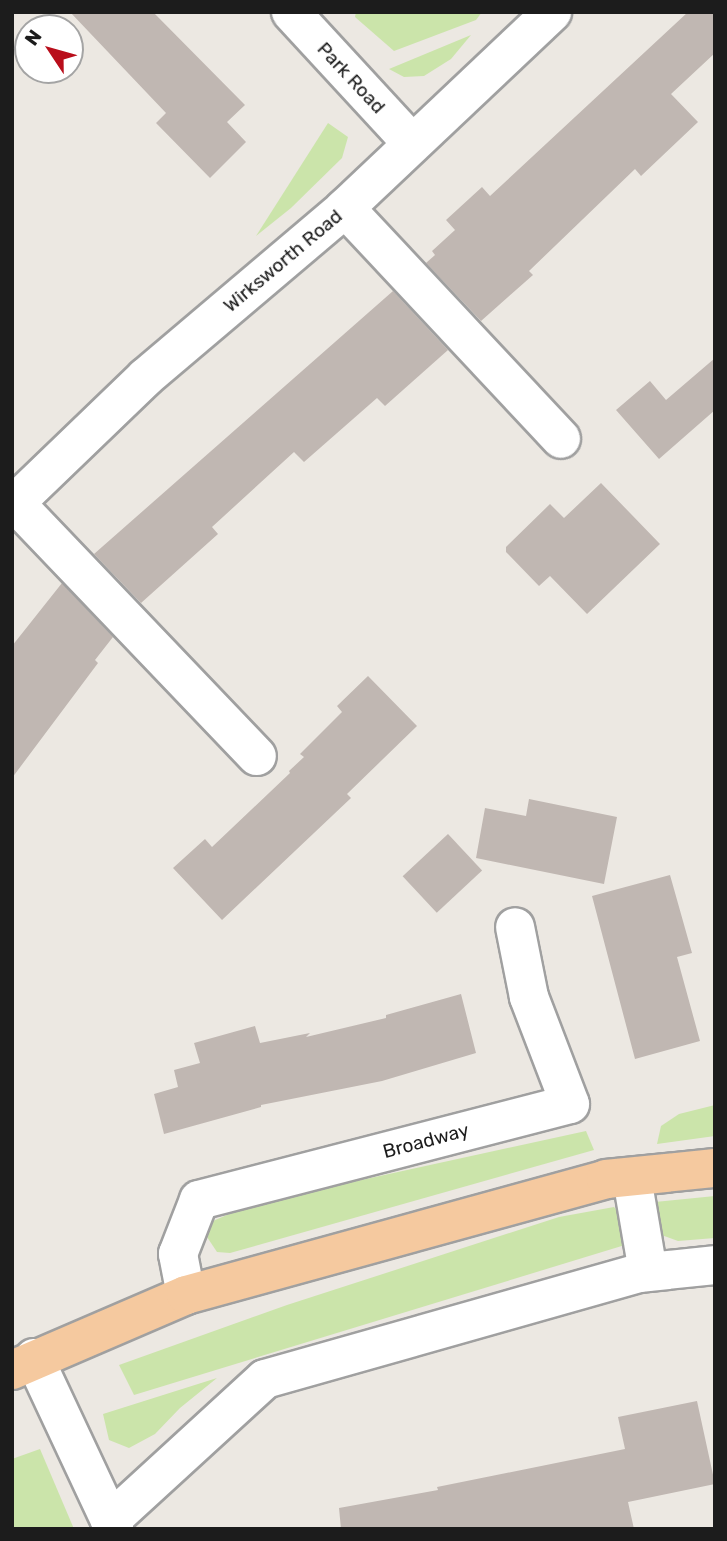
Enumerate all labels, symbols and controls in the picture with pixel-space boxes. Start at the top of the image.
north arrow [14,14,84,84]
text: N [20,25,47,50]
street label: Park Road [312,38,390,118]
street label: Wirksworth Road [219,205,347,317]
street label: Broadway [380,1119,472,1163]

